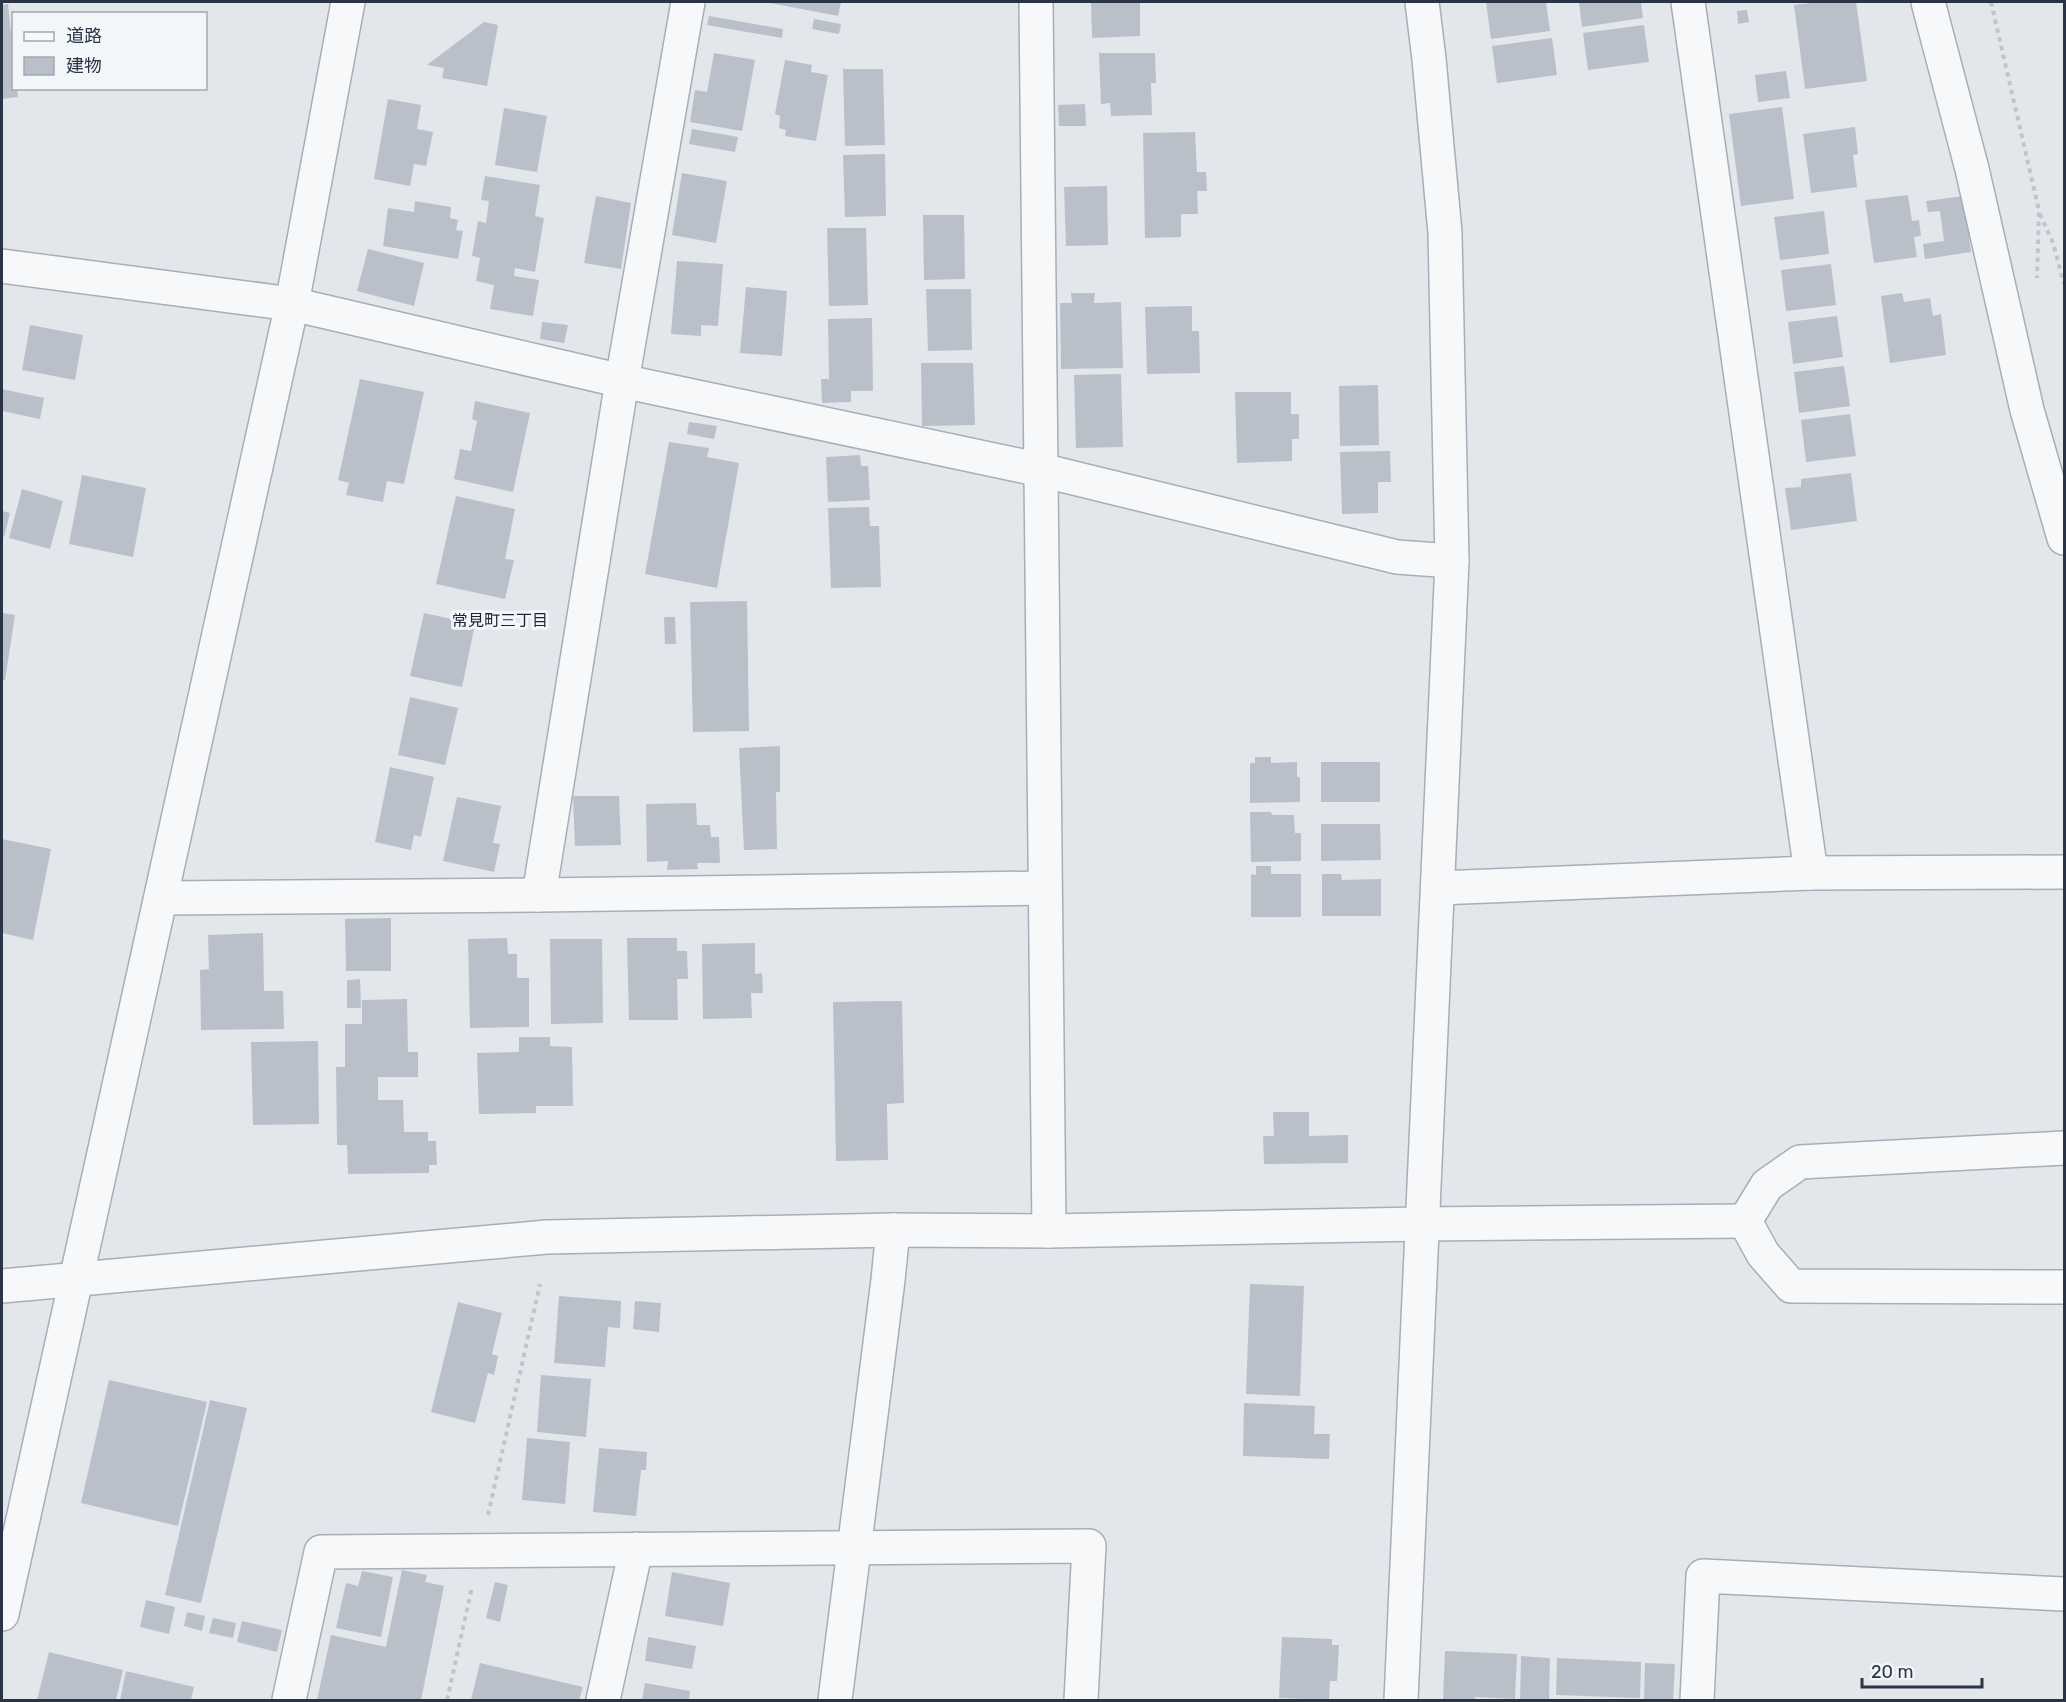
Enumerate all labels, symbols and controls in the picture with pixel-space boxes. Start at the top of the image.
legend [12,12,207,90]
text: 道路 [66,25,102,47]
text: 建物 [66,55,102,77]
district label: 常見町三丁目 [452,611,548,630]
scale bar [1862,1651,1982,1689]
text: 20 m [1871,1661,1913,1683]

